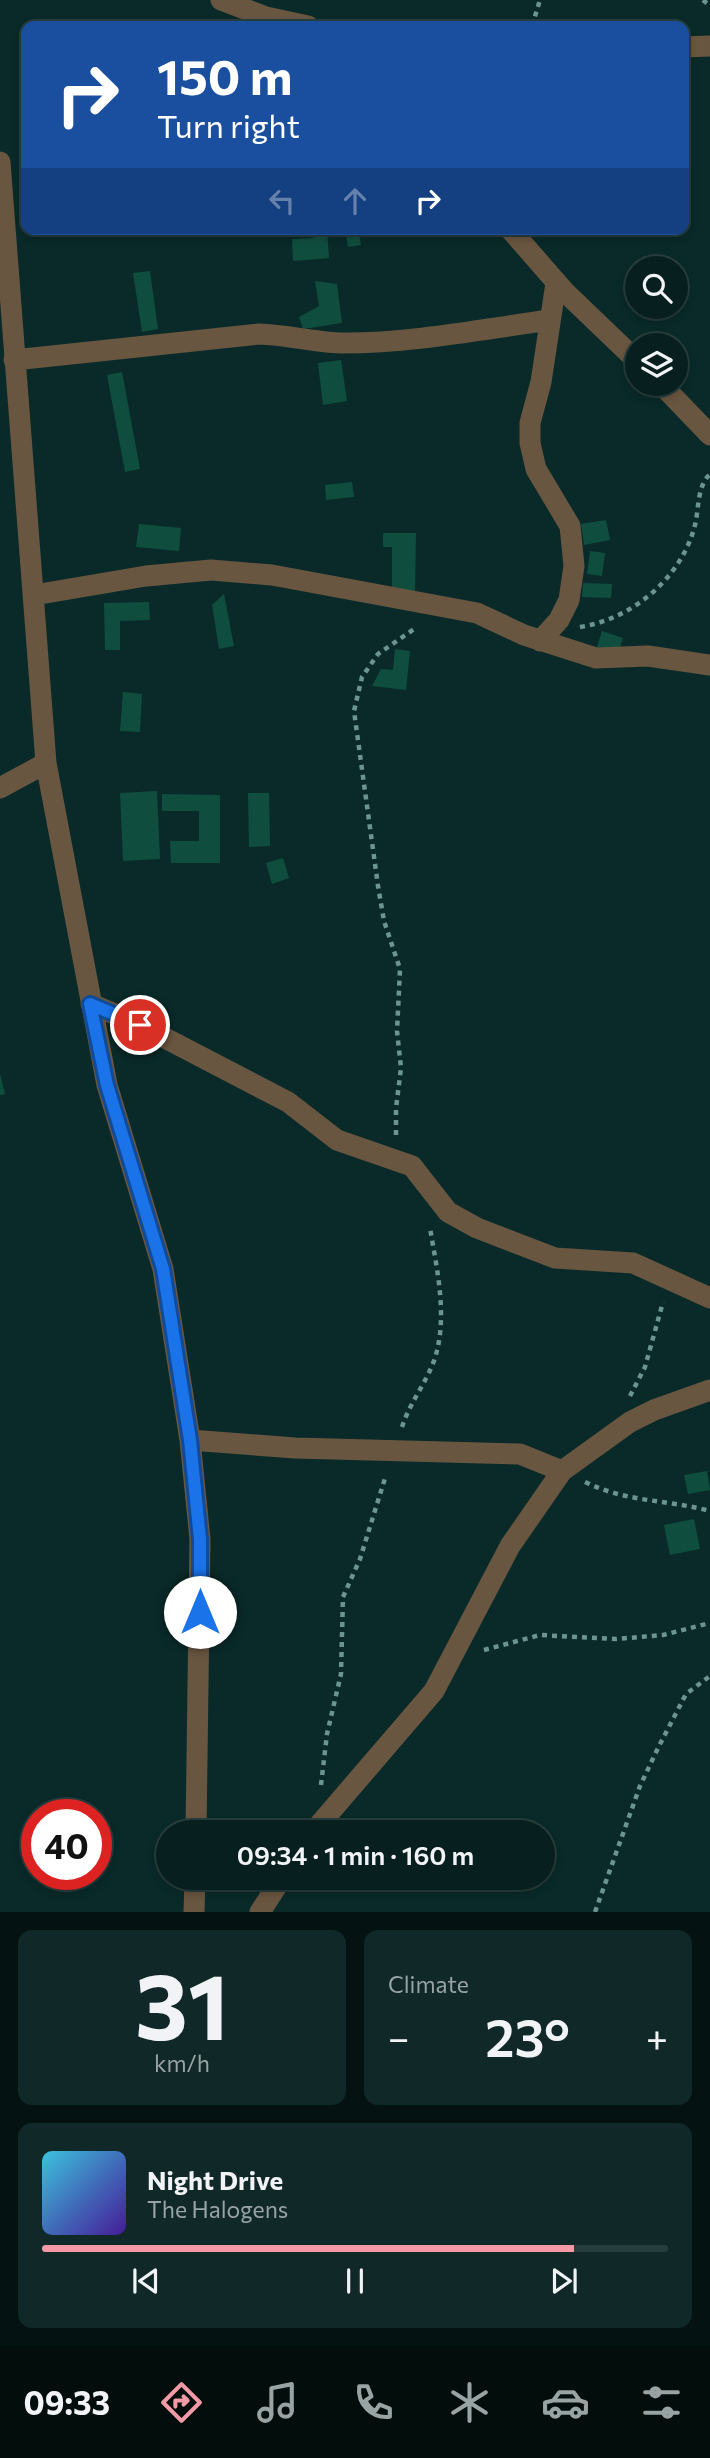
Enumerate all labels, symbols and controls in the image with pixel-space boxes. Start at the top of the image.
text: 150 m [157,45,292,105]
icon: right [42,49,133,140]
text: Turn right [157,105,300,145]
icon: left [263,182,301,220]
icon: ahead [336,182,374,220]
icon: right [409,182,447,220]
map controls [625,256,688,396]
button: search [625,256,688,319]
button: layers [625,333,688,396]
pin [110,995,170,1055]
icon: arrive [121,1006,159,1044]
position arrow [163,1575,237,1649]
speed limit sign: 40 [21,1799,112,1890]
text: 09:34 · 1 min · 160 m [237,1839,474,1870]
text: 31 [135,1947,229,2059]
text: Climate [388,1970,469,1998]
text: 23° [485,2004,570,2068]
text: − [388,2013,410,2060]
text: + [646,2013,668,2060]
text: km/h [154,2049,210,2077]
text: Night Drive [147,2164,283,2195]
text: The Halogens [147,2195,288,2223]
icon: previous [127,2262,165,2300]
icon: pause [336,2262,374,2300]
icon: next [545,2262,583,2300]
icon: directions [157,2378,206,2427]
icon: music [253,2378,302,2427]
icon: phone [349,2378,398,2427]
icon: climate [445,2378,494,2427]
icon: car [541,2378,590,2427]
icon: filters [637,2378,686,2427]
text: 09:33 [24,2382,110,2422]

